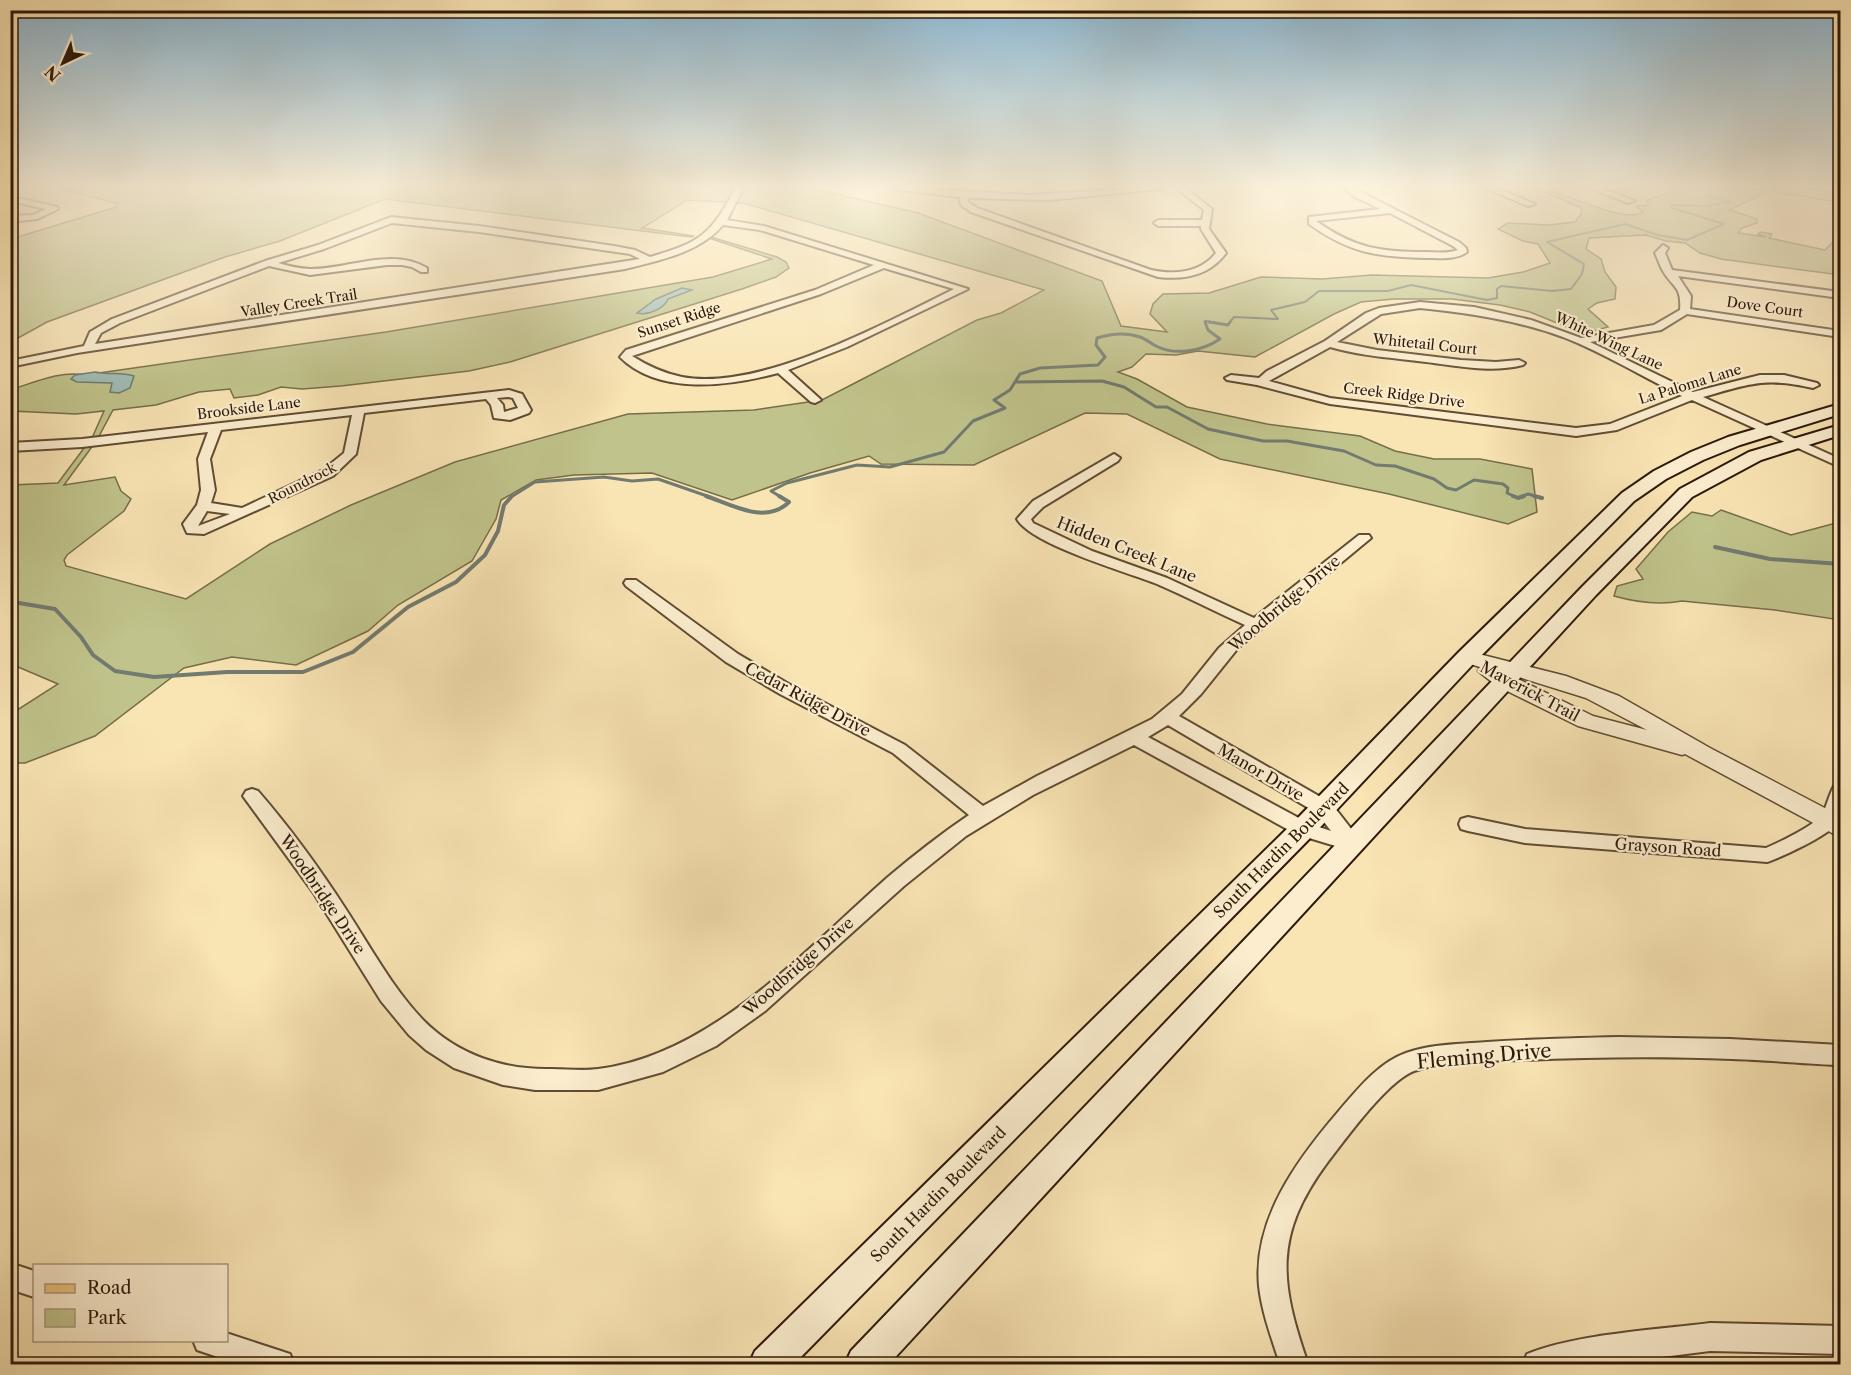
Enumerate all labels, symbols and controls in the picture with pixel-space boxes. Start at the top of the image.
north arrow [33,33,93,93]
text: N [41,62,65,86]
street label: Valley Creek Trail [238,285,359,321]
street label: Dove Court [1726,293,1804,321]
street label: Sunset Ridge [635,298,723,342]
street label: White Wing Lane [1551,308,1666,374]
street label: Whitetail Court [1371,329,1478,358]
street label: La Paloma Lane [1636,360,1744,408]
street label: Creek Ridge Drive [1342,379,1466,411]
street label: Brookside Lane [196,393,302,423]
street label: Roundrock [265,458,340,508]
street label: Hidden Creek Lane [1054,512,1200,586]
street label: Woodbridge Drive [1223,550,1344,656]
street label: Maverick Trail [1477,656,1583,726]
street label: Cedar Ridge Drive [742,657,874,741]
street label: Manor Drive [1214,739,1308,805]
street label: South Hardin Boulevard [1209,778,1353,922]
street label: Woodbridge Drive [275,830,370,958]
street label: Grayson Road [1614,833,1722,861]
street label: Woodbridge Drive [738,913,857,1020]
street label: Fleming Drive [1416,1038,1552,1074]
street label: South Hardin Boulevard [866,1122,1010,1266]
legend [33,1264,228,1342]
text: Road [87,1277,132,1299]
text: Park [87,1307,128,1329]

